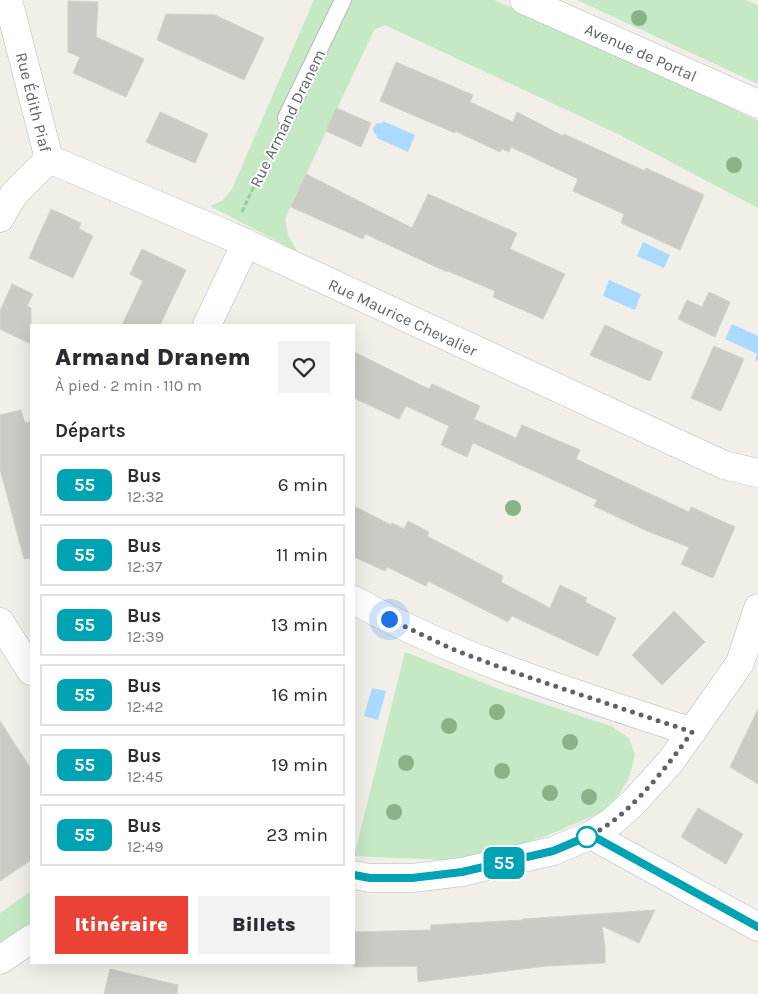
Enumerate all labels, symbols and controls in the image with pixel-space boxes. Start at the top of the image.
street label: Avenue de Portal [582,19,700,86]
street label: Rue Armand Dranem [246,46,329,190]
street label: Rue Édith Piaf [12,50,55,154]
street label: Rue Maurice Chevalier [325,275,480,360]
button: heart [278,341,330,393]
text: Armand Dranem [55,343,251,371]
text: À pied · 2 min · 110 m [55,376,202,395]
text: Départs [55,420,126,442]
text: Bus [127,465,161,487]
text: 55 [74,474,95,496]
text: 6 min [278,474,328,496]
text: 12:32 [127,487,164,506]
text: Bus [127,535,161,557]
text: 55 [74,544,95,566]
text: 11 min [276,544,328,566]
text: 12:37 [127,557,162,576]
text: Bus [127,605,161,627]
your location [377,607,402,632]
text: 55 [74,614,95,636]
text: 13 min [271,614,328,636]
text: 12:39 [127,627,164,646]
text: Bus [127,675,161,697]
text: 55 [74,684,95,706]
text: 16 min [271,684,328,706]
text: 12:42 [127,697,163,716]
text: Bus [127,745,161,767]
text: 55 [74,754,95,776]
text: 19 min [271,754,328,776]
text: 12:45 [127,767,163,786]
text: Bus [127,815,161,837]
text: 55 [74,824,95,846]
text: 23 min [266,824,328,846]
unlabelled marker [576,826,598,848]
text: 12:49 [127,837,163,856]
line badge: 55 [482,847,526,879]
text: 55 [494,852,514,874]
button: Itinéraire [55,896,188,954]
button: Billets [198,896,330,954]

